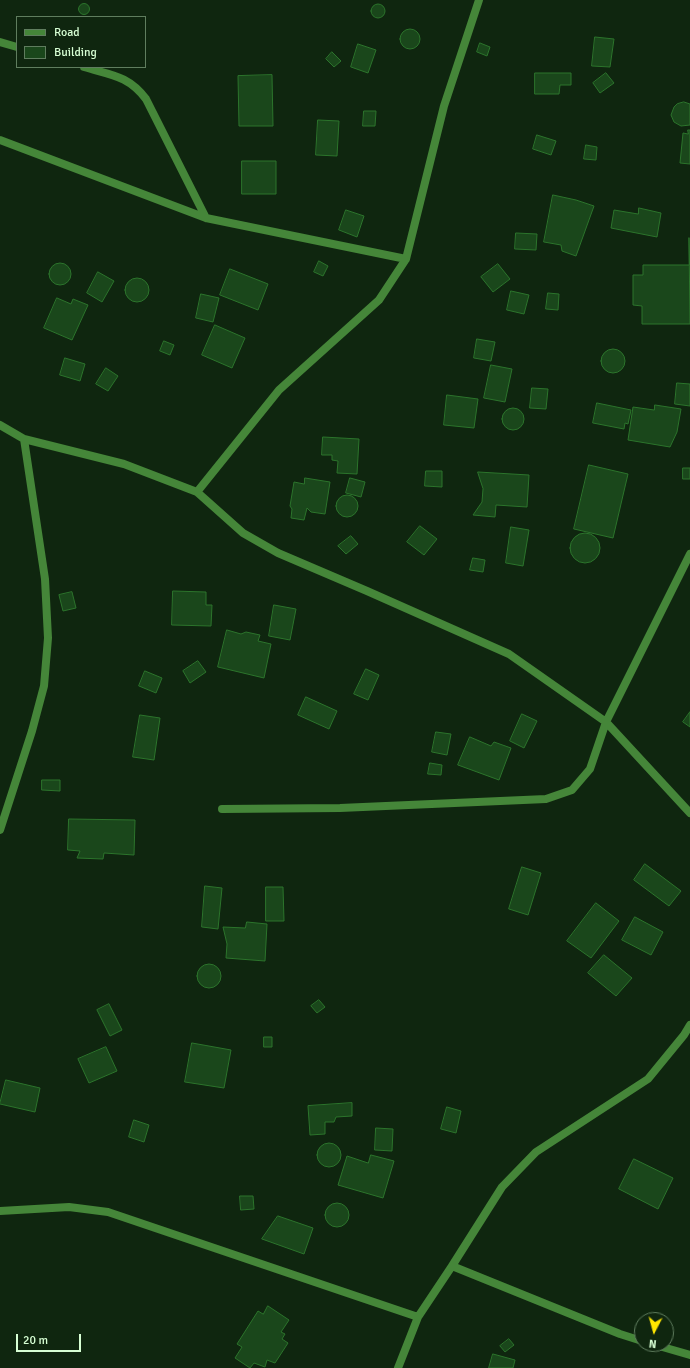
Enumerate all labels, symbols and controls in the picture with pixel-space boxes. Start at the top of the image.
legend [16,16,146,68]
text: Road [54,25,80,40]
text: Building [54,45,97,60]
north arrow [634,1312,674,1352]
scale bar [18,1326,83,1352]
text: 20 m [23,1333,48,1348]
text: N [648,1337,657,1350]

